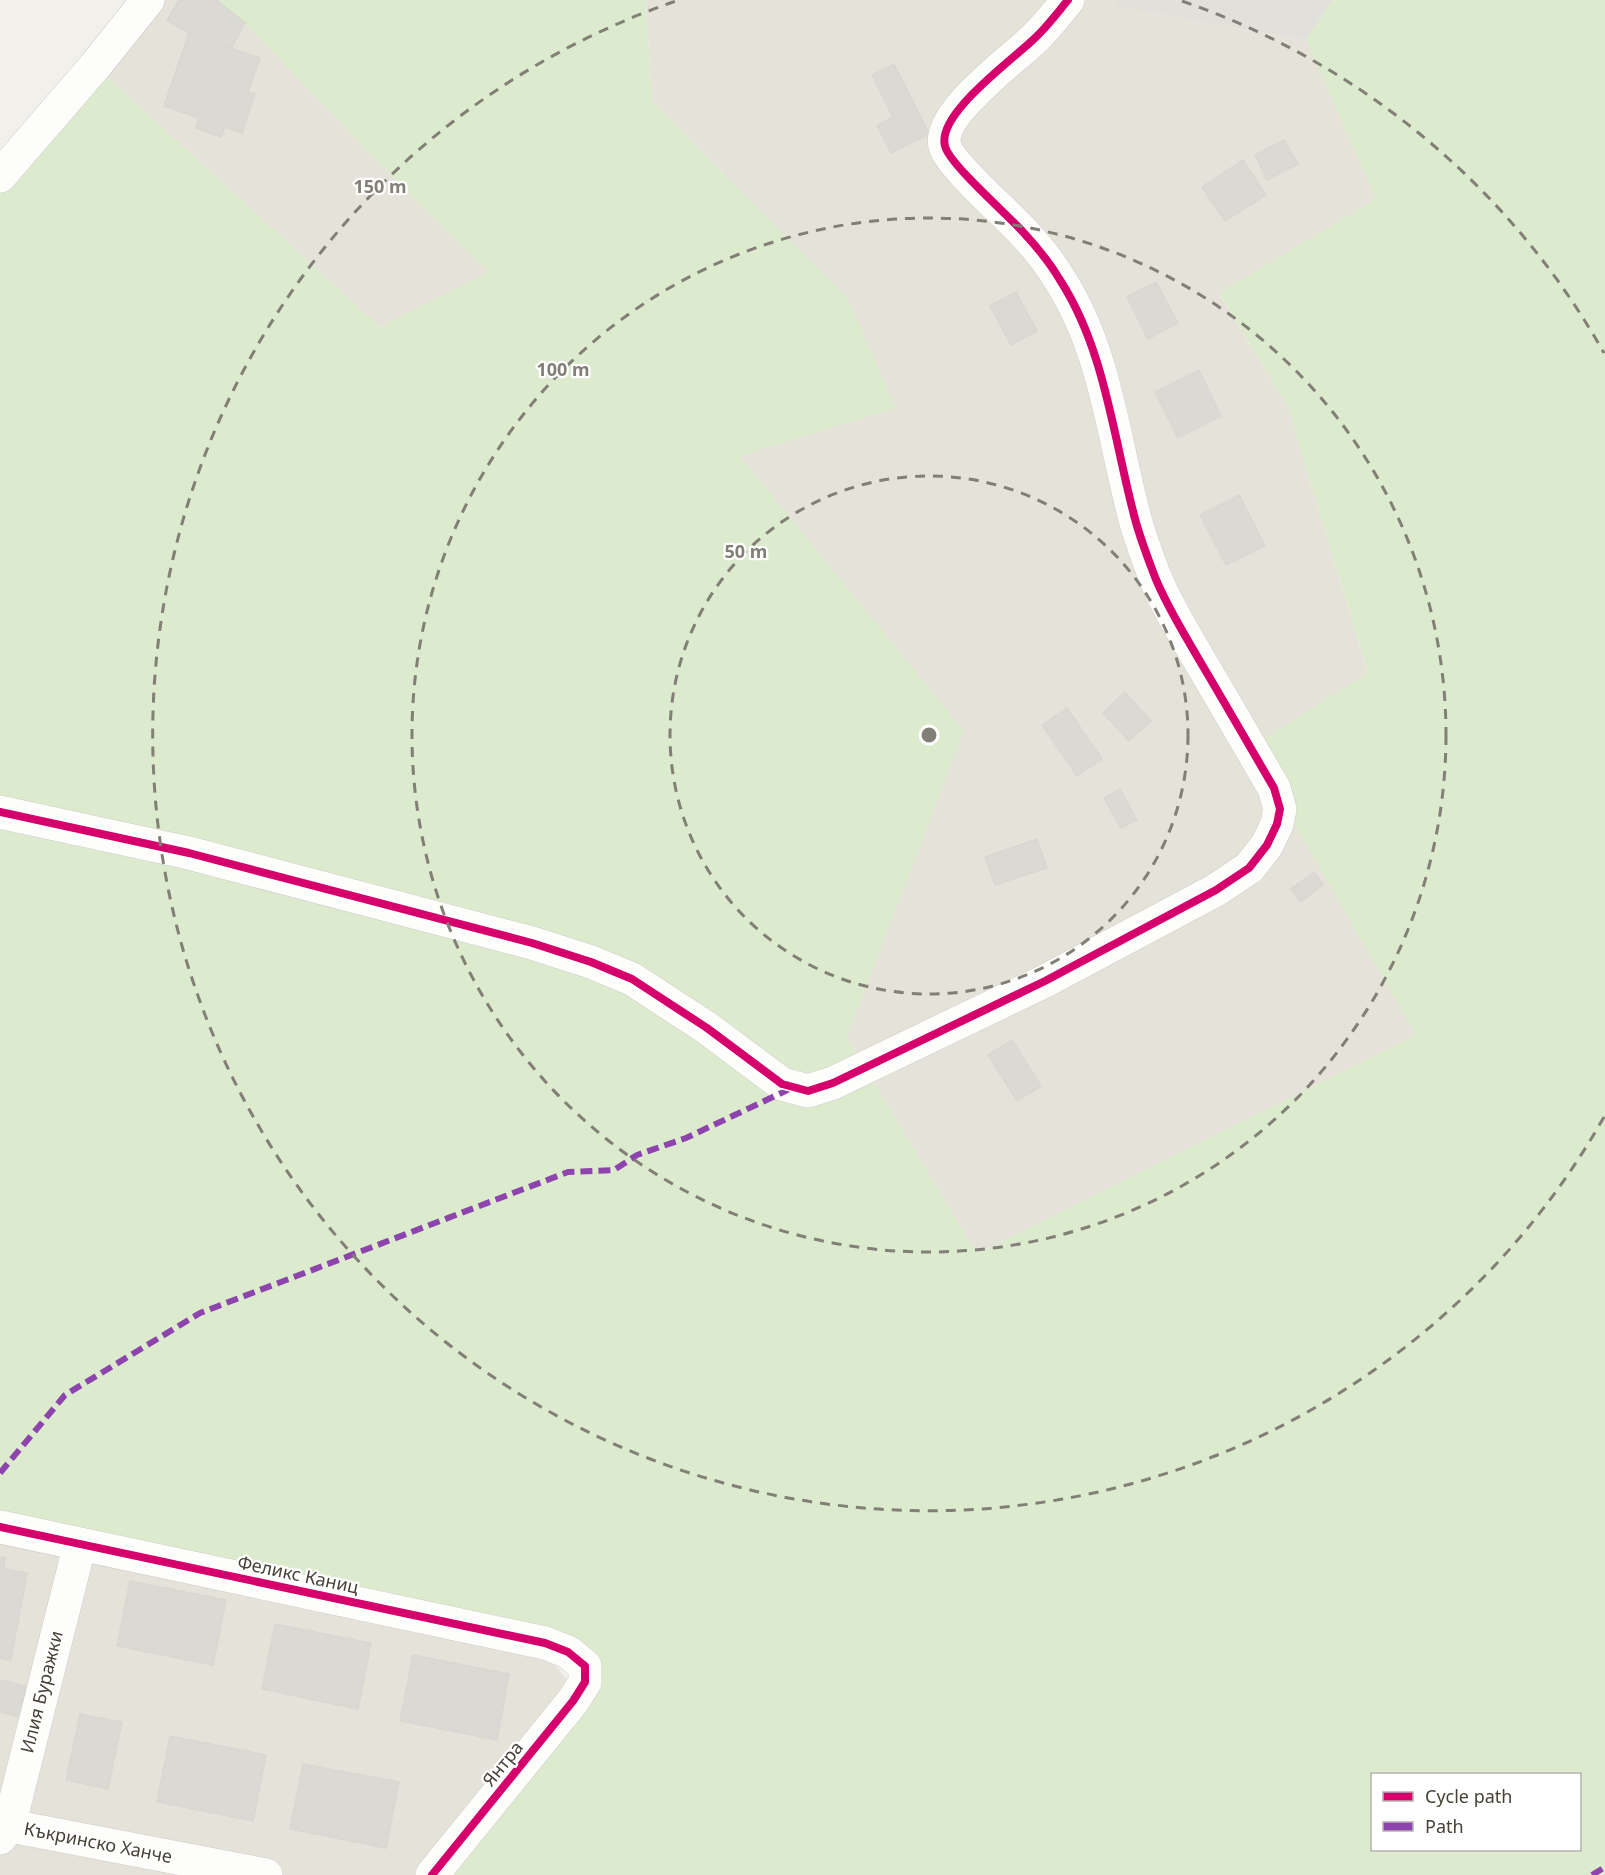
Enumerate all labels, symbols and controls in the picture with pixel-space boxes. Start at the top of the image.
text: 150 m [353,174,407,198]
text: 100 m [536,357,590,381]
text: 50 m [725,539,767,563]
centre of rings [919,725,939,745]
street label: Феликс Каниц [235,1549,361,1599]
street label: Илия Буражки [14,1628,68,1756]
street label: Янтра [477,1736,528,1791]
legend [1371,1773,1581,1851]
text: Cycle path [1425,1784,1512,1808]
text: Path [1425,1814,1464,1838]
street label: Къкринско Ханче [22,1816,174,1868]

